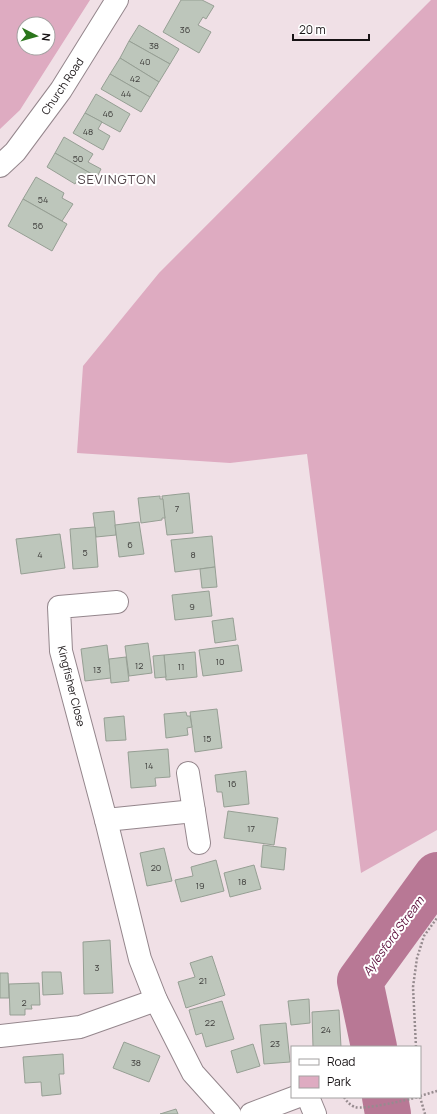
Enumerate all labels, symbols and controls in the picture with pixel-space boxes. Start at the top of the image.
north arrow [16,16,56,56]
scale bar [293,16,369,42]
text: 20 m [299,21,326,38]
house number: 36 [180,23,191,36]
text: N [39,32,54,42]
house number: 38 [149,39,159,52]
street label: Church Road [37,55,87,117]
house number: 40 [140,55,150,68]
house number: 42 [130,72,140,85]
house number: 44 [121,87,131,100]
house number: 46 [103,107,114,120]
house number: 48 [83,125,93,138]
house number: 50 [73,152,83,165]
district label: SEVINGTON [77,170,157,188]
house number: 54 [38,193,48,206]
house number: 56 [33,219,44,232]
house number: 7 [175,502,180,515]
house number: 6 [127,538,133,551]
house number: 5 [82,546,88,559]
house number: 4 [37,548,43,561]
house number: 8 [190,548,196,561]
house number: 9 [189,600,195,613]
street label: Kingfisher Close [55,644,89,729]
house number: 10 [216,655,225,668]
house number: 12 [135,659,143,672]
house number: 11 [177,660,185,673]
house number: 13 [93,663,101,676]
house number: 15 [203,732,211,745]
house number: 14 [145,759,153,772]
house number: 16 [227,777,237,790]
house number: 17 [247,822,255,835]
house number: 20 [151,861,161,874]
house number: 18 [238,875,246,888]
house number: 19 [195,879,205,892]
water label: Aylesford Stream [358,892,428,979]
house number: 3 [95,961,100,974]
house number: 21 [199,974,207,987]
house number: 2 [21,996,27,1009]
house number: 22 [205,1016,215,1029]
house number: 24 [321,1023,331,1036]
house number: 23 [270,1037,280,1050]
legend [291,1046,421,1098]
text: Road [327,1053,355,1070]
house number: 38 [131,1056,141,1069]
text: Park [327,1073,352,1090]

